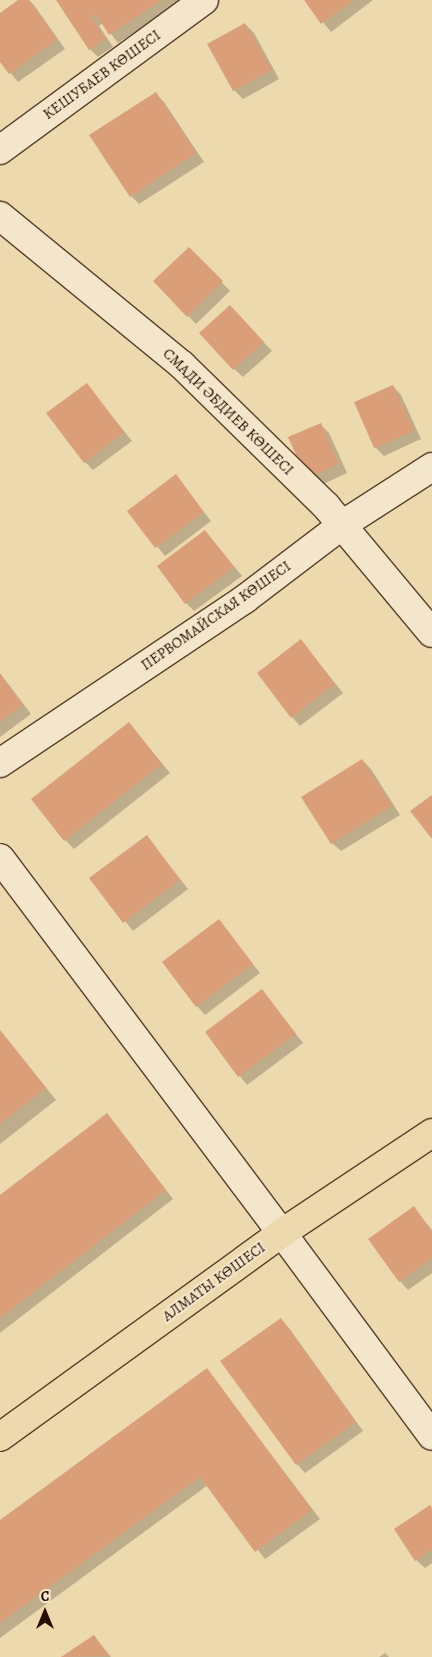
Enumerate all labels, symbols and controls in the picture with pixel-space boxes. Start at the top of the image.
street label: КЕШУБАЕВ КӨШЕСІ [40,26,164,124]
street label: СМАДИ ӘБДИЕВ КӨШЕСІ [159,345,297,479]
street label: ПЕРВОМАЙСКАЯ КӨШЕСІ [138,557,294,675]
street label: АЛМАТЫ КӨШЕСІ [159,1239,269,1325]
north arrow [20,1587,70,1637]
text: С [41,1587,49,1606]

